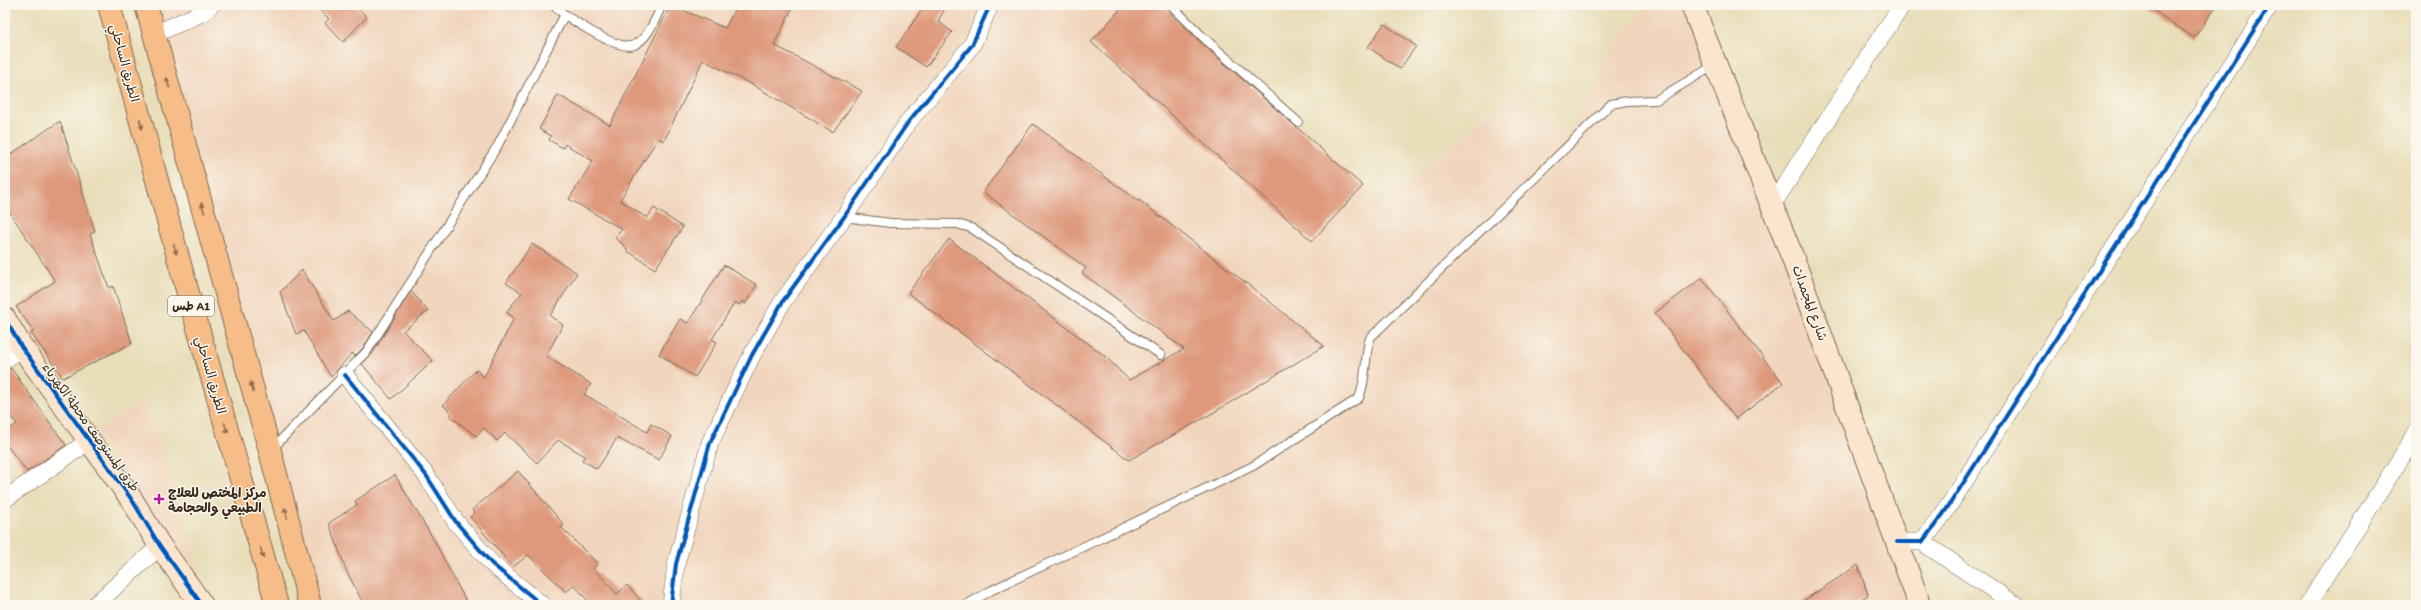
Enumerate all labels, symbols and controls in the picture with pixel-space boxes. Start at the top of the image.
street label: الطريق الساحلي [104,22,143,105]
one-way arrow [165,77,171,89]
one-way arrow [138,118,144,130]
one-way arrow [200,202,206,214]
one-way arrow [173,243,179,255]
street label: شارع المجمدات [1788,263,1831,343]
road number: طس A1 [168,296,214,316]
street label: الطريق الساحلي [189,334,229,417]
street label: طرق المستوصف محطة الكهرباء [38,360,143,495]
one-way arrow [249,381,255,394]
one-way arrow [223,422,229,434]
place label: مركز المختص للعلاج الطبيعي والحجامة [168,485,267,520]
marker: مركز المختص للعلاج الطبيعي والحجامة [153,493,165,505]
one-way arrow [283,507,289,519]
one-way arrow [259,547,265,559]

